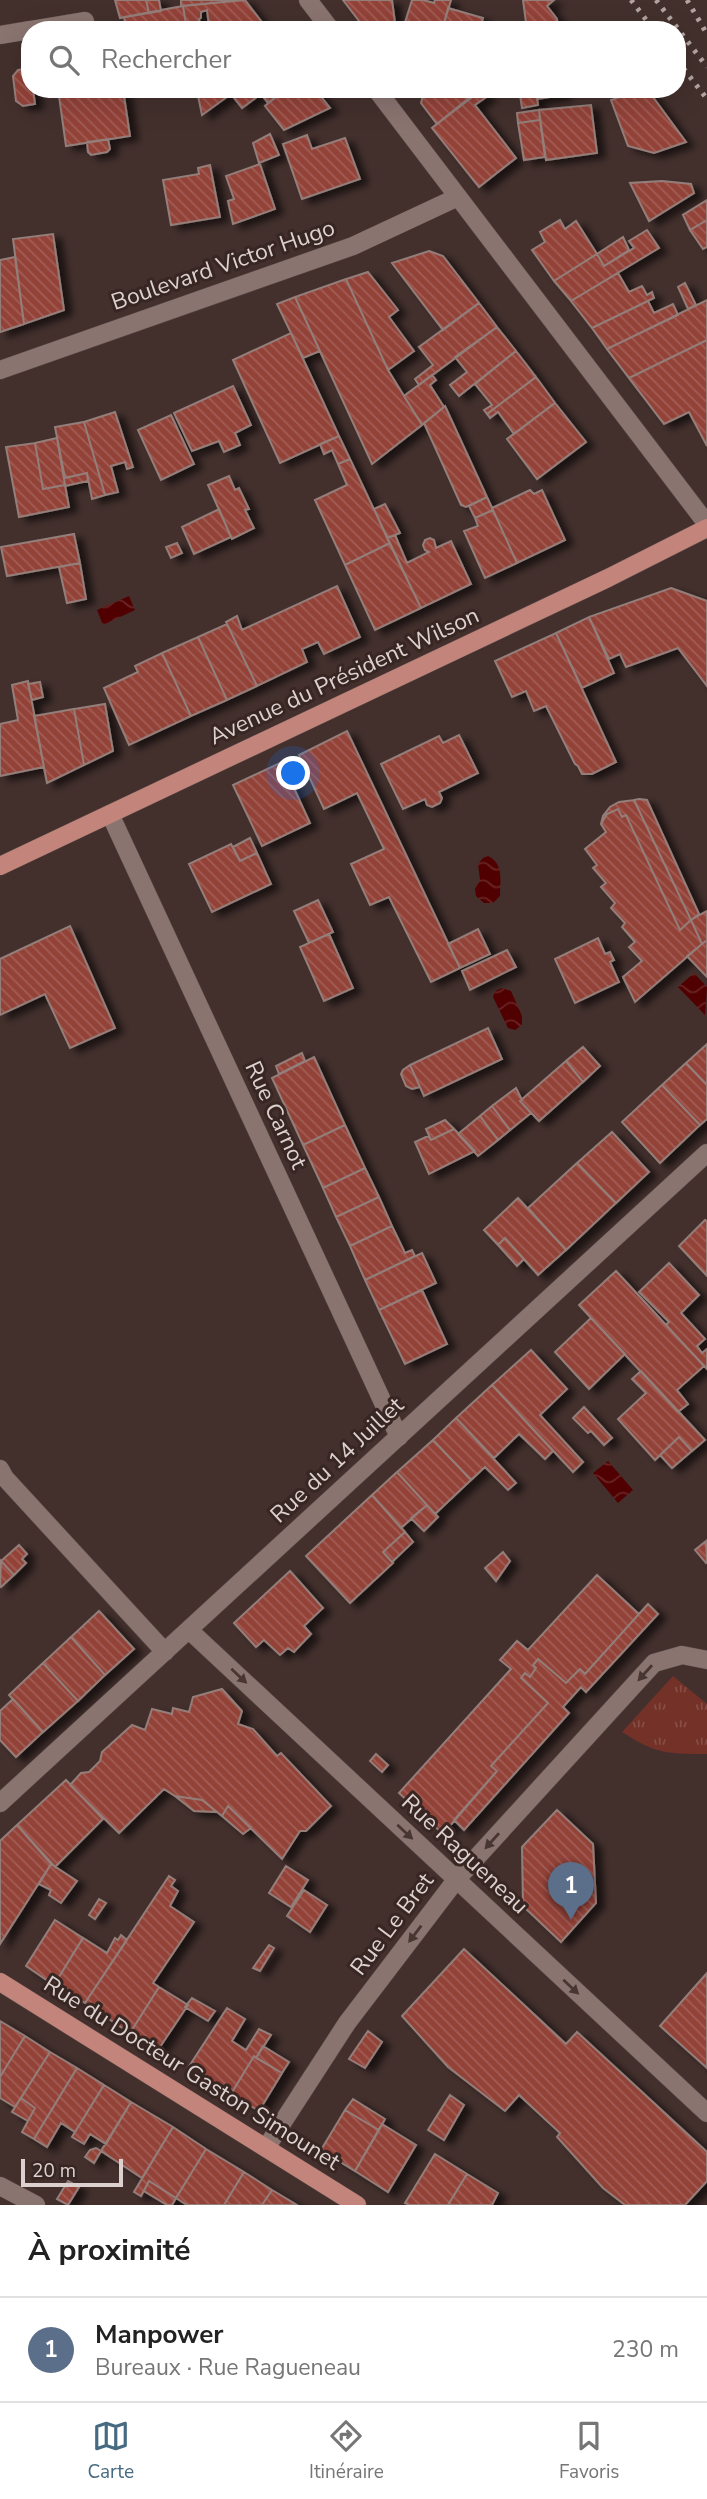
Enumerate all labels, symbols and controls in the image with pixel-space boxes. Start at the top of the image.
search box [21,21,686,98]
icon: search [45,41,83,79]
text: Rechercher [101,42,232,77]
street label: Boulevard Victor Hugo [107,212,339,318]
street label: Avenue du Président Wilson [204,600,484,752]
your location [276,756,310,790]
street label: Rue Carnot [237,1056,315,1175]
street label: Rue du 14 Juillet [264,1389,411,1530]
one-way arrow [637,1664,653,1682]
one-way arrow [230,1668,247,1684]
street label: Rue Ragueneau [395,1787,535,1921]
one-way arrow [396,1823,413,1839]
one-way arrow [484,1832,500,1849]
pin: 1 [548,1862,594,1920]
street label: Rue Le Bret [343,1866,441,1982]
one-way arrow [408,1925,422,1943]
street label: Rue du Docteur Gaston Simounet [38,1969,347,2178]
one-way arrow [562,1979,580,1995]
scale bar [21,2156,122,2188]
text: 20 m [32,2158,76,2184]
text: À proximité [28,2230,190,2271]
text: Manpower [95,2317,224,2352]
text: 1 [44,2334,58,2365]
text: 230 m [612,2334,679,2365]
text: Bureaux · Rue Ragueneau [95,2352,361,2383]
tab: Carte [88,2417,134,2485]
tab: Itinéraire [309,2417,384,2485]
tab: Favoris [559,2417,619,2485]

